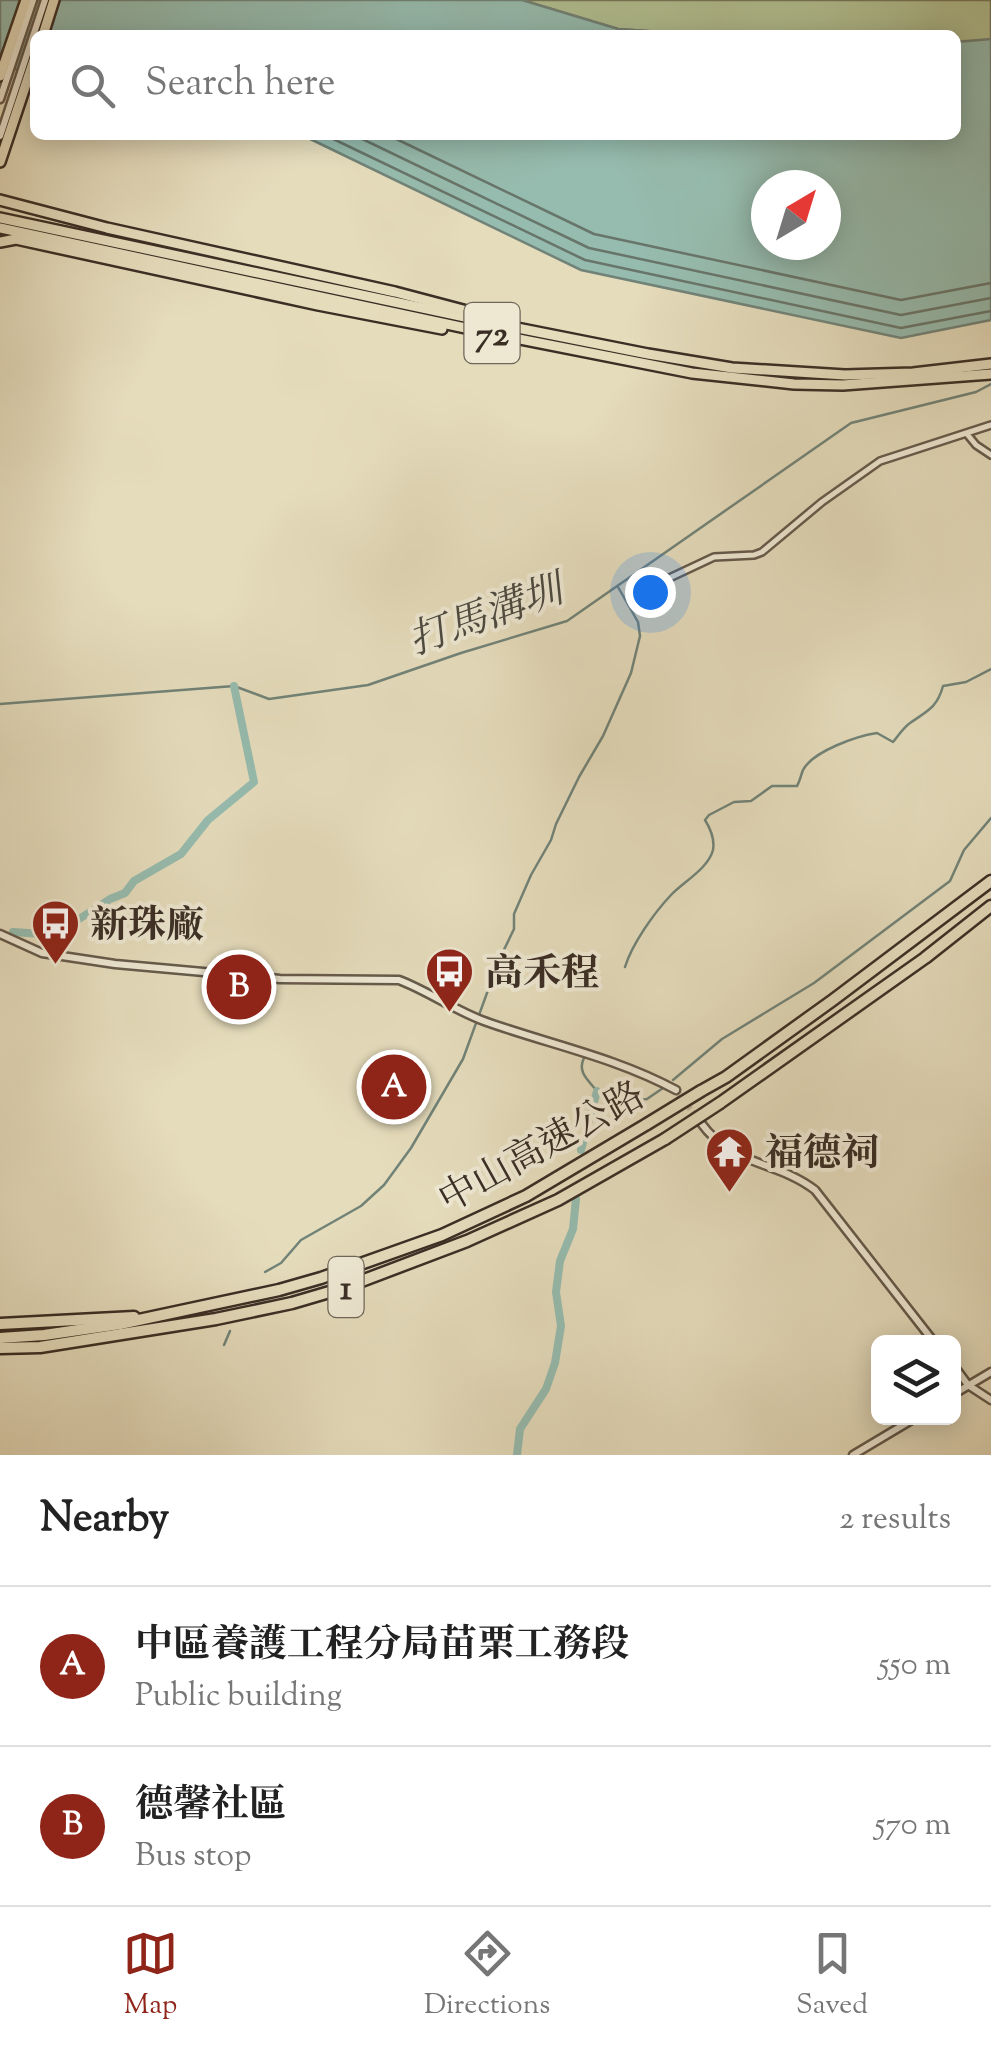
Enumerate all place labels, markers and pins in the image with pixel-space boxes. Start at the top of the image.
bus stop icon: 新珠廠 [29,898,81,966]
place label: 新珠廠 [90,901,204,955]
bus stop icon: 高禾程 [424,946,476,1014]
place label: 高禾程 [485,949,599,1003]
pin: B [206,950,272,1024]
pin: A [362,1050,426,1124]
temple icon: 福德祠 [704,1126,756,1194]
place label: 福德祠 [765,1129,879,1183]

